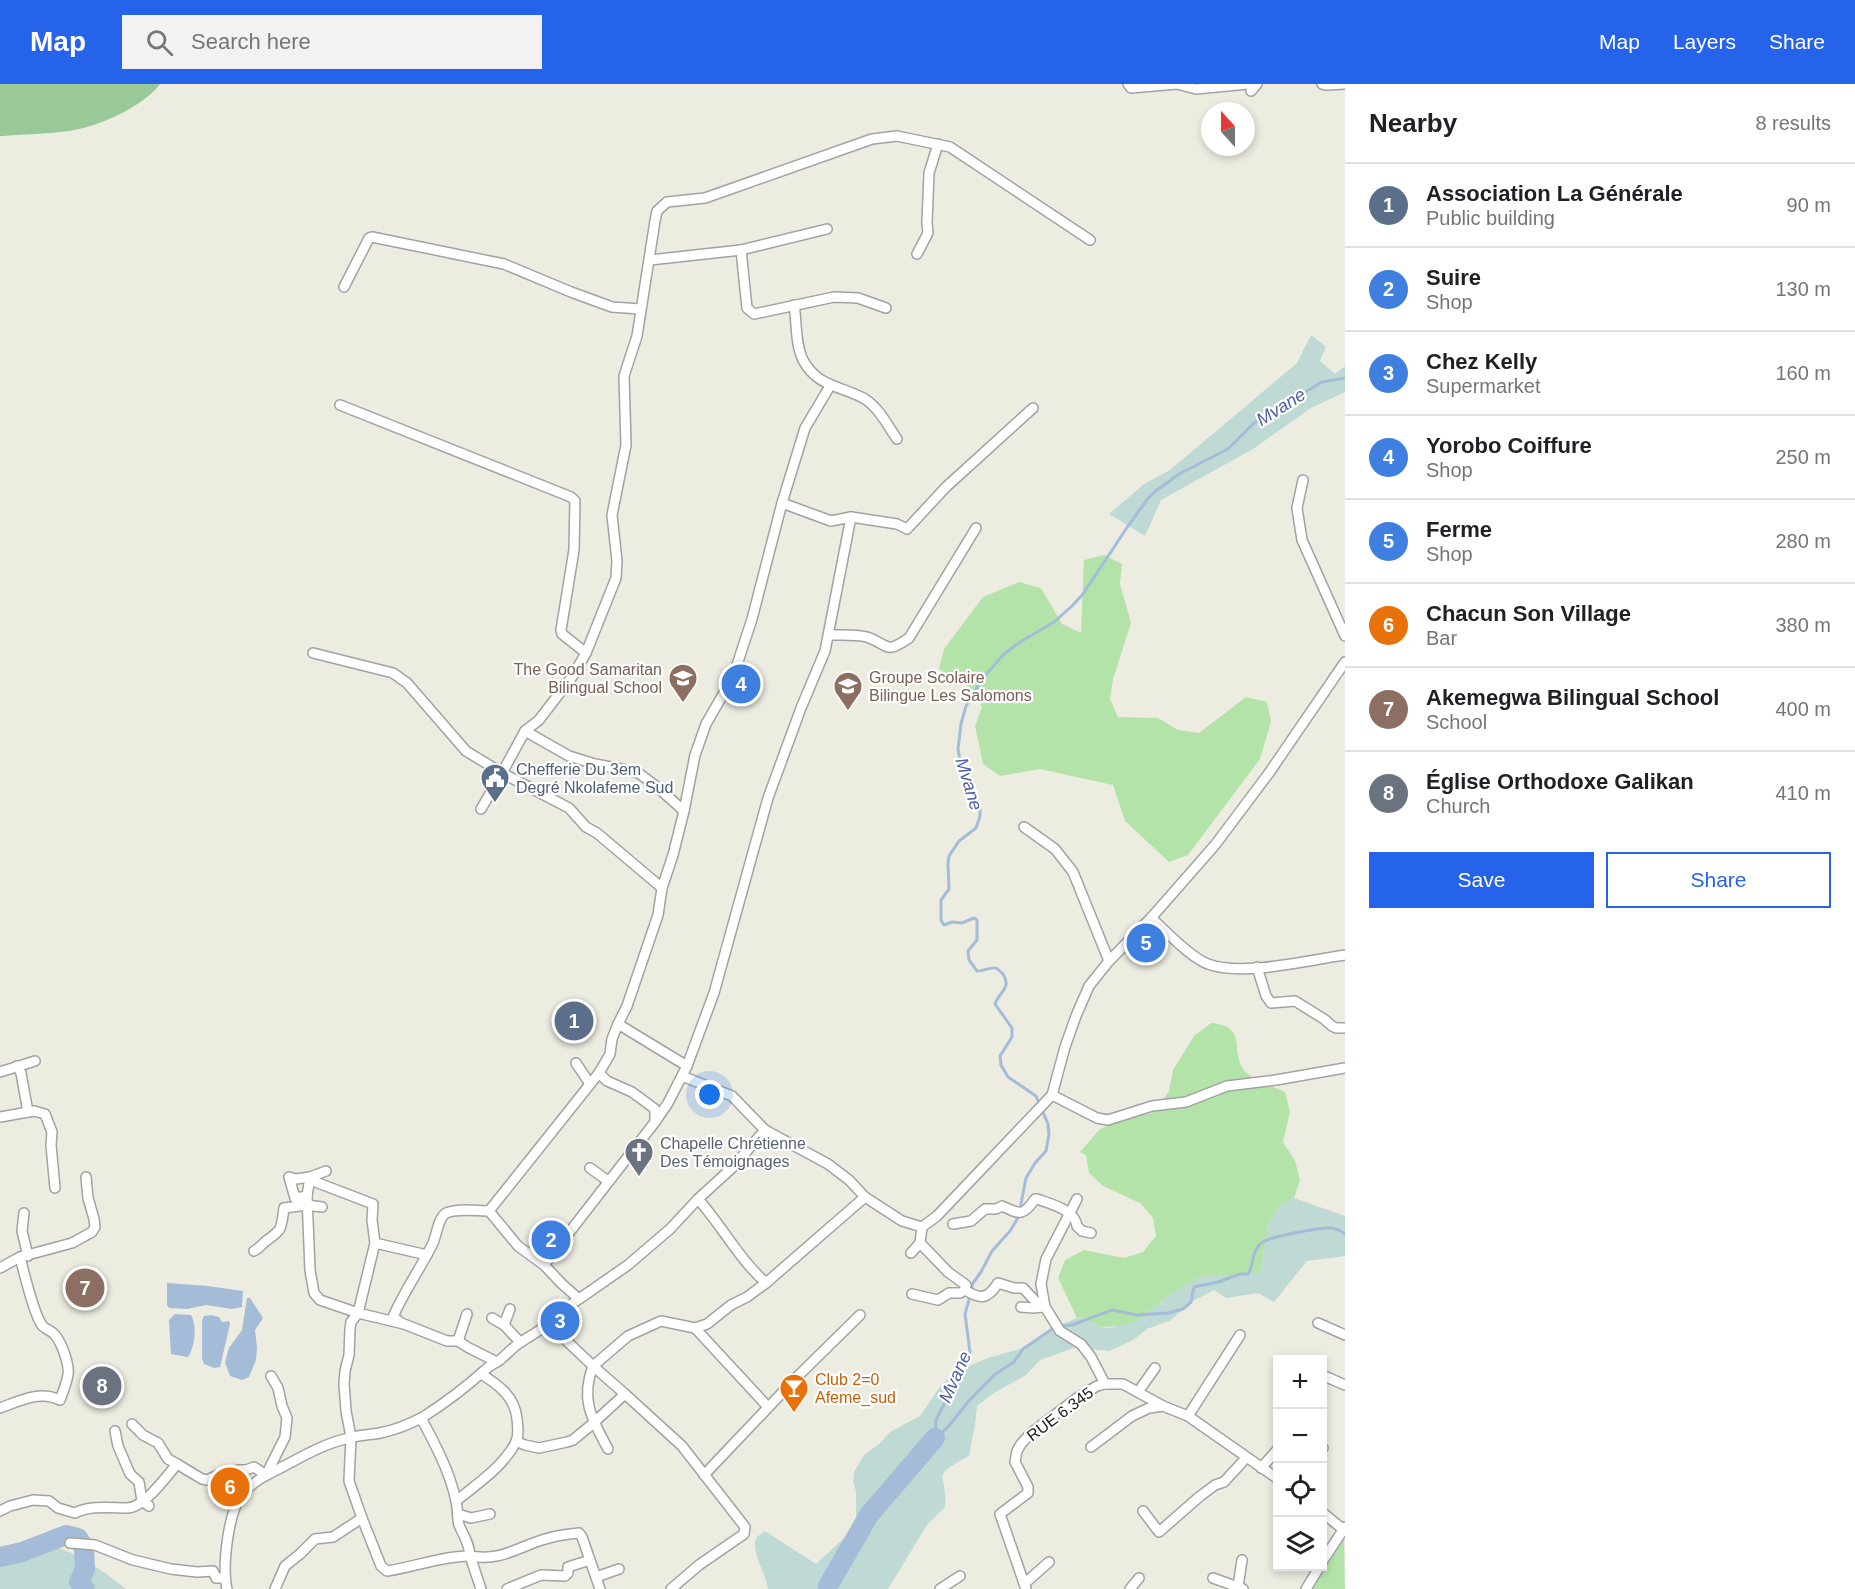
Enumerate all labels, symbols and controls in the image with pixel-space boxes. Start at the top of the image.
search box [122,15,542,69]
text: Map [30,26,86,57]
icon: search [143,26,176,59]
text: Search here [191,29,311,54]
text: Map [1599,30,1640,53]
text: Layers [1673,30,1736,53]
text: Share [1769,30,1825,53]
north arrow [1201,102,1255,156]
text: Nearby [1369,108,1457,138]
text: 8 results [1755,112,1831,134]
text: Association La Générale [1426,181,1683,206]
text: 1 [1383,194,1394,216]
text: 90 m [1787,194,1831,216]
text: Public building [1426,207,1555,229]
text: Suire [1426,265,1481,290]
text: 2 [1383,278,1394,300]
text: 130 m [1775,278,1831,300]
text: Shop [1426,291,1473,313]
text: Chez Kelly [1426,349,1537,374]
text: 3 [1383,362,1394,384]
text: 160 m [1775,362,1831,384]
text: Supermarket [1426,375,1541,397]
water label: Mvane [1253,384,1309,430]
text: Yorobo Coiffure [1426,433,1592,458]
text: 4 [1383,446,1394,468]
text: 250 m [1775,446,1831,468]
text: Shop [1426,459,1473,481]
text: Ferme [1426,517,1492,542]
text: 5 [1383,530,1394,552]
text: 280 m [1775,530,1831,552]
text: Shop [1426,543,1473,565]
text: Chacun Son Village [1426,601,1631,626]
text: 6 [1383,614,1394,636]
text: 380 m [1775,614,1831,636]
text: Bar [1426,627,1457,649]
place label: The Good Samaritan Bilingual School [513,661,662,696]
school or university icon: The Good Samaritan Bilingual School [667,662,699,704]
pin: 4 [722,662,760,706]
place label: Groupe Scolaire Bilingue Les Salomons [869,669,1032,704]
school or university icon: Groupe Scolaire Bilingue Les Salomons [832,670,864,712]
text: Akemegwa Bilingual School [1426,685,1719,710]
text: 7 [1383,698,1394,720]
text: 400 m [1775,698,1831,720]
text: School [1426,711,1487,733]
water label: Mvane [952,755,986,813]
place label: Chefferie Du 3em Degré Nkolafeme Sud [516,761,673,796]
public building icon: Chefferie Du 3em Degré Nkolafeme Sud [479,762,511,804]
text: Église Orthodoxe Galikan [1426,769,1694,794]
text: 8 [1383,782,1394,804]
text: 410 m [1775,782,1831,804]
text: Church [1426,795,1490,817]
button: Save [1369,852,1594,908]
button: Share [1606,852,1831,908]
pin: 5 [1126,920,1166,966]
pin: 1 [554,998,594,1044]
your location [695,1080,724,1109]
place label: Chapelle Chrétienne Des Témoignages [660,1135,806,1170]
church icon: Chapelle Chrétienne Des Témoignages [623,1136,655,1178]
pin: 2 [532,1218,570,1262]
pin: 7 [66,1266,104,1310]
pin: 3 [540,1298,580,1344]
water label: Mvane [935,1348,975,1406]
map controls [1273,1355,1327,1571]
button: + [1273,1355,1327,1409]
pin: 8 [82,1364,122,1408]
place label: Club 2=0 Afeme_sud [815,1371,896,1407]
bar icon: Club 2=0 Afeme_sud [778,1372,810,1414]
street label: RUE 6.345 [1024,1384,1096,1444]
button: − [1273,1409,1327,1463]
button: locate [1273,1463,1327,1517]
pin: 6 [210,1464,250,1510]
button: layers [1273,1517,1327,1571]

